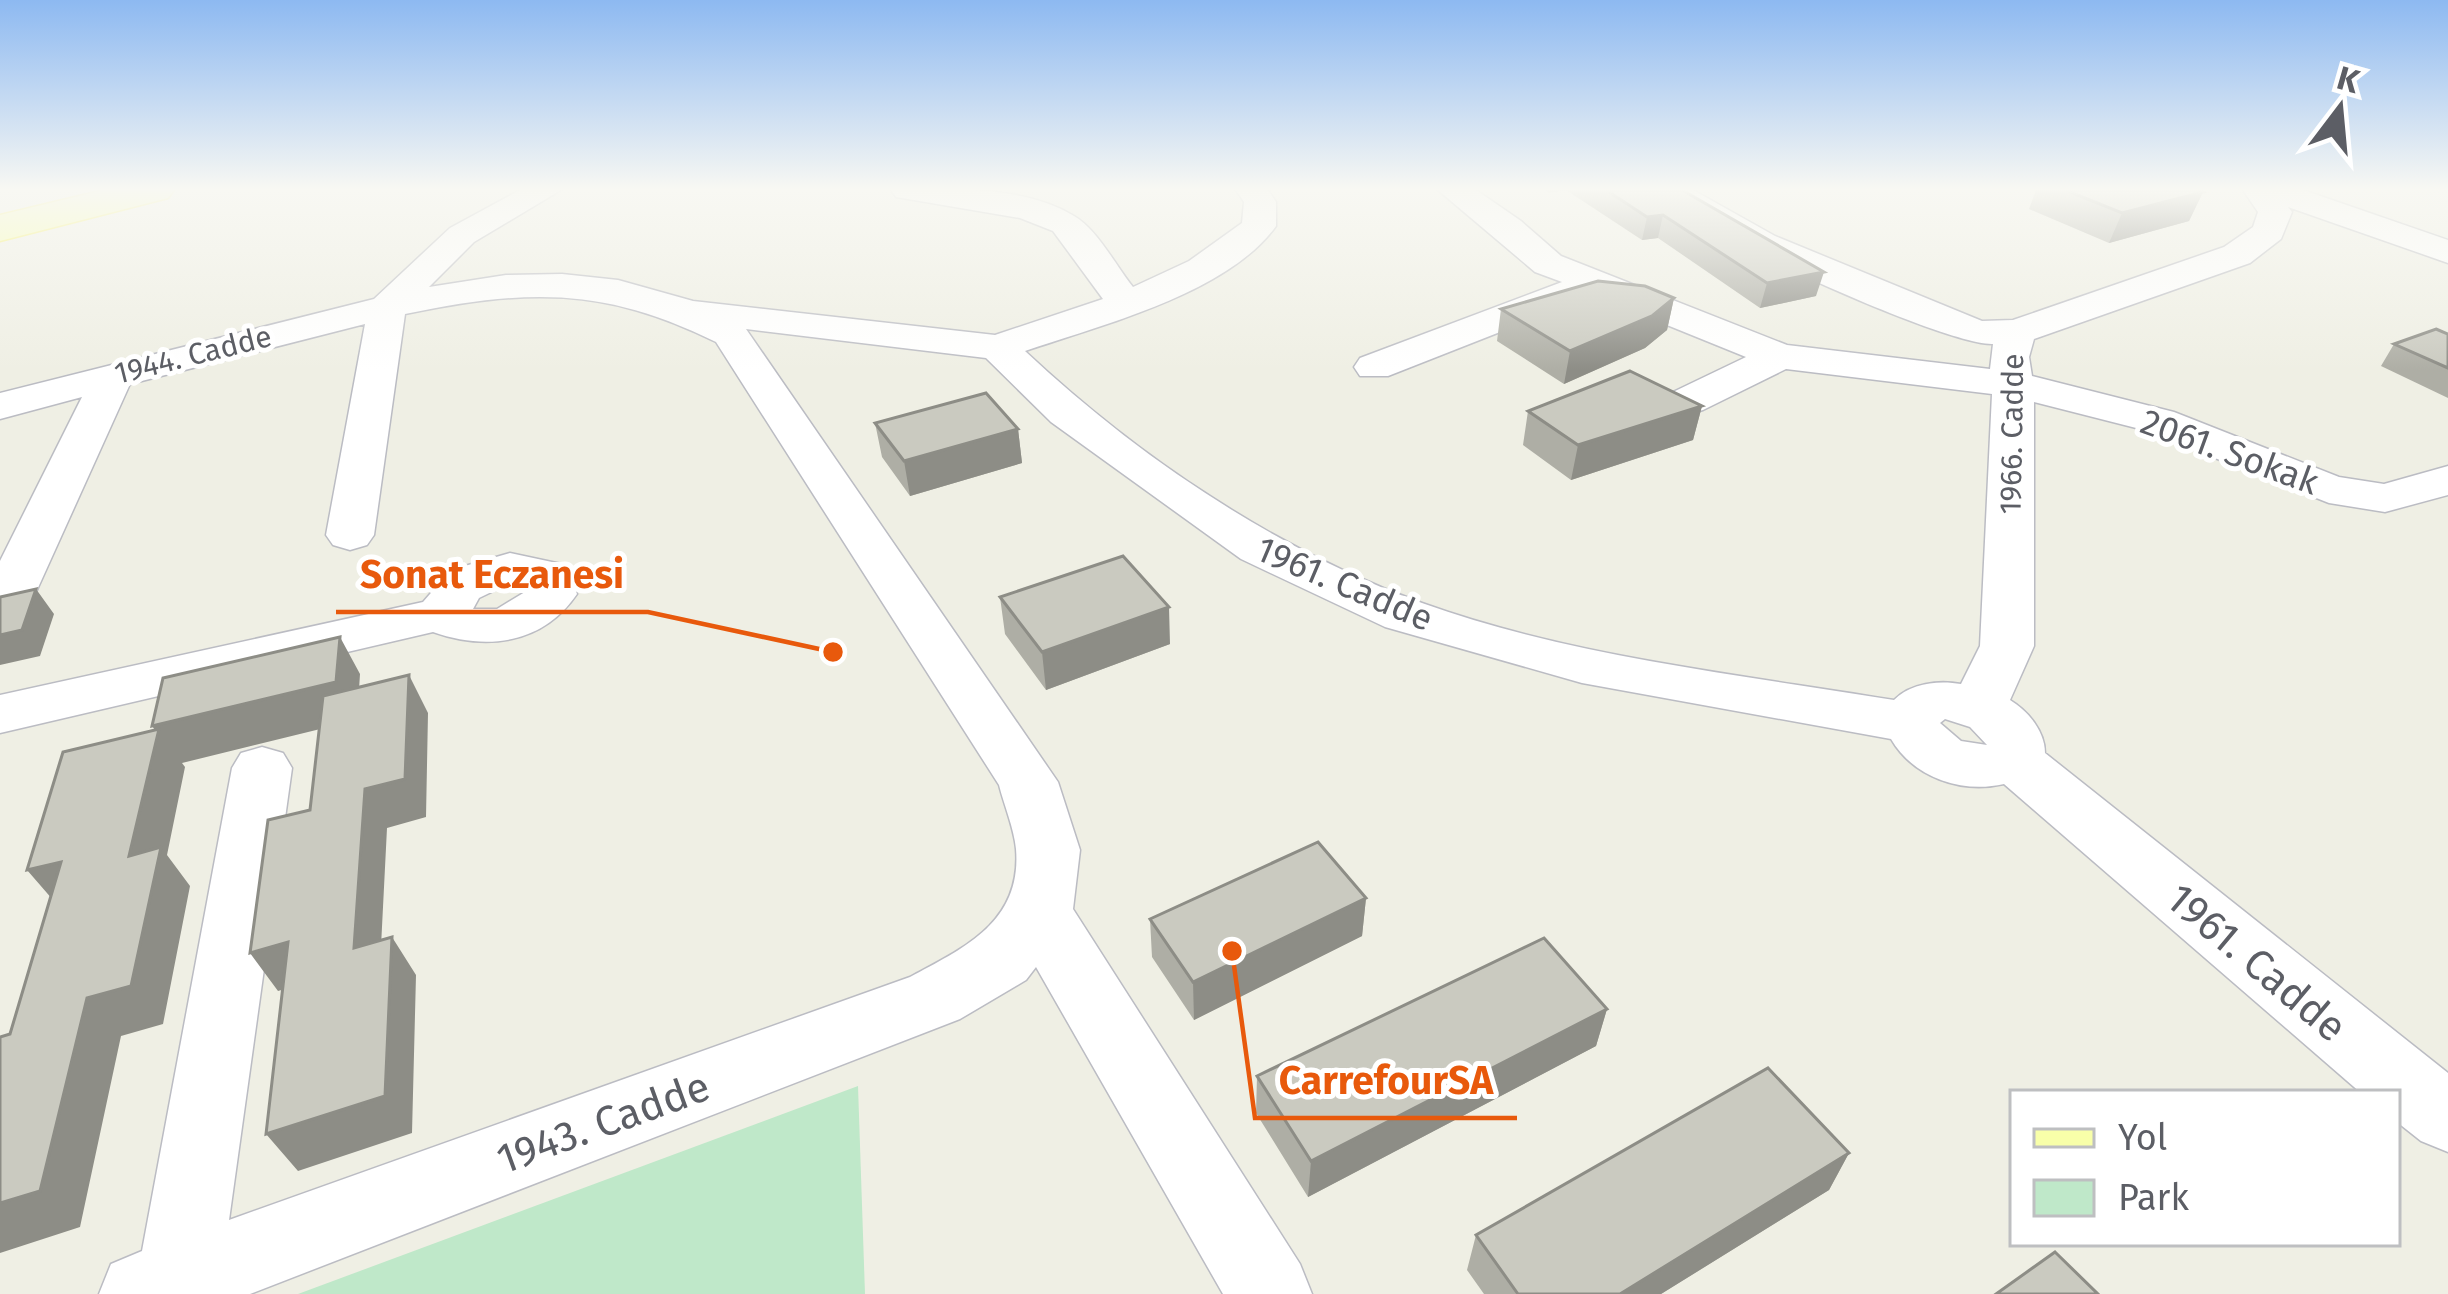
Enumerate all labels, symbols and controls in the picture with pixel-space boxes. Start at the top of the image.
north arrow [2280,48,2400,168]
text: K [2332,58,2365,103]
street label: 1944. Cadde [111,318,275,392]
street label: 1966. Cadde [1993,353,2031,515]
street label: 2061. Sokak [2135,400,2325,505]
street label: 1961. Cadde [1250,527,1440,641]
callout: Sonat Eczanesi [336,537,648,612]
text: Sonat Eczanesi [360,552,624,598]
street label: 1961. Cadde [2156,873,2356,1052]
callout: CarrefourSA [1255,1043,1517,1118]
text: CarrefourSA [1279,1058,1494,1104]
street label: 1943. Cadde [490,1061,717,1185]
legend [2010,1090,2400,1246]
text: Yol [2118,1116,2167,1160]
text: Park [2118,1176,2189,1220]

